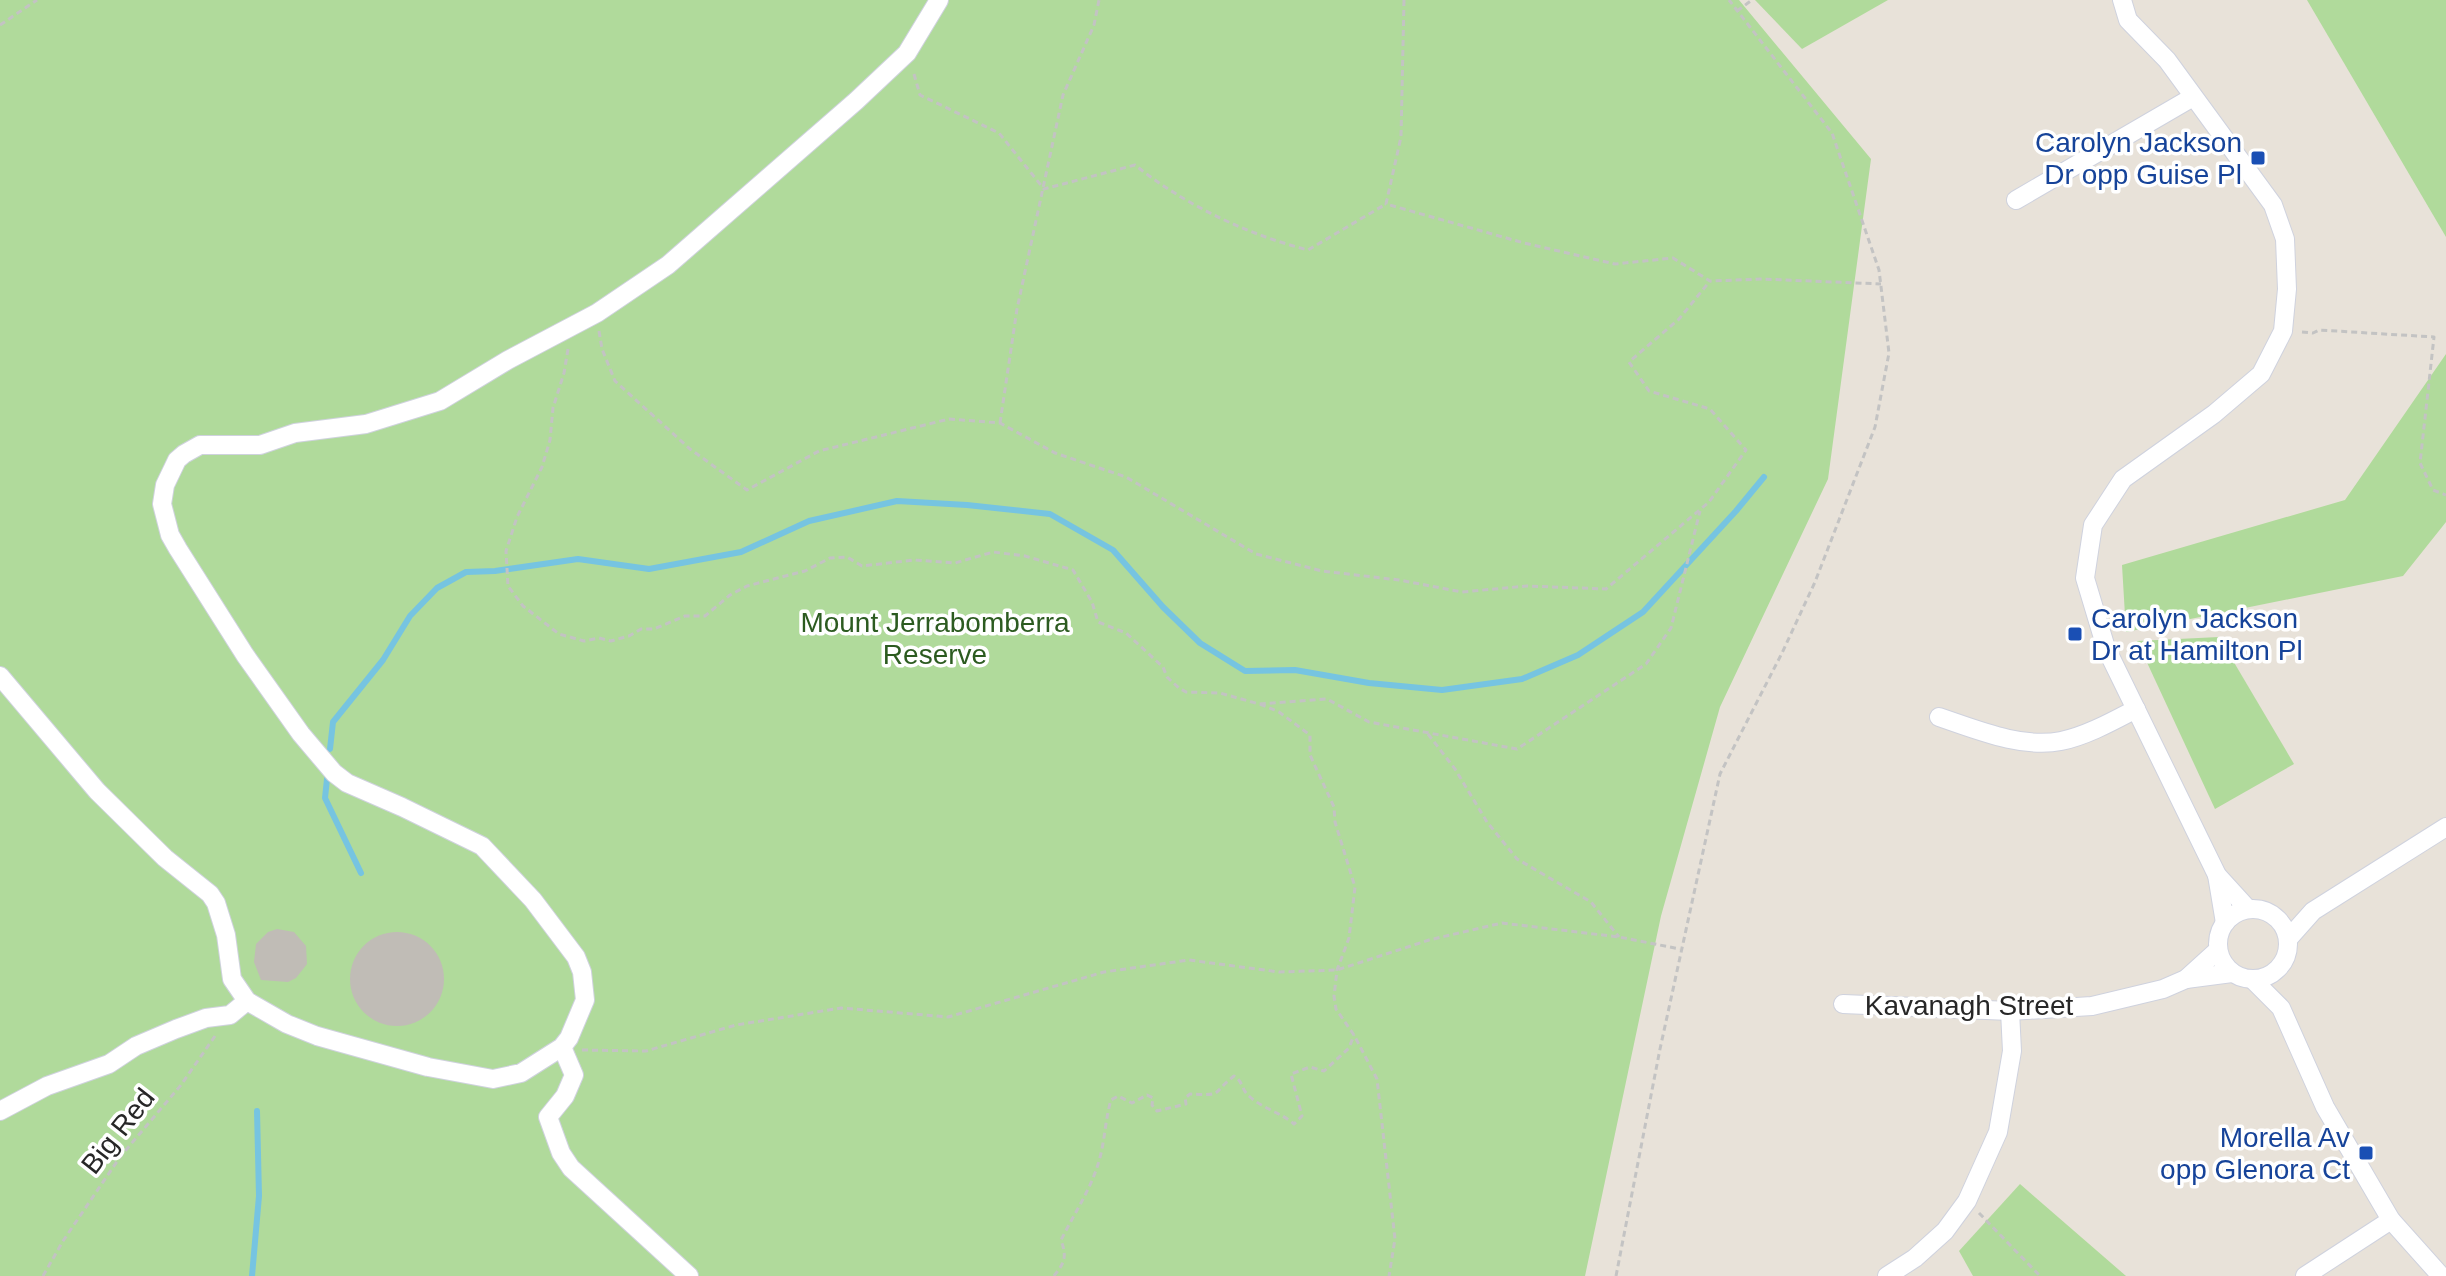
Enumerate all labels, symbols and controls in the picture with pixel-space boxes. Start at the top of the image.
place label: Carolyn Jackson Dr opp Guise Pl [2035,127,2242,190]
marker: Carolyn Jackson Dr opp Guise Pl [2249,149,2267,167]
place label: Carolyn Jackson Dr at Hamilton Pl [2091,603,2303,666]
park label: Mount Jerrabomberra Reserve [800,607,1070,670]
marker: Carolyn Jackson Dr at Hamilton Pl [2066,625,2084,643]
street label: Kavanagh Street [1865,990,2074,1021]
street label: Big Red [75,1082,161,1180]
place label: Morella Av opp Glenora Ct [2160,1122,2350,1185]
marker: Morella Av opp Glenora Ct [2357,1144,2375,1162]

